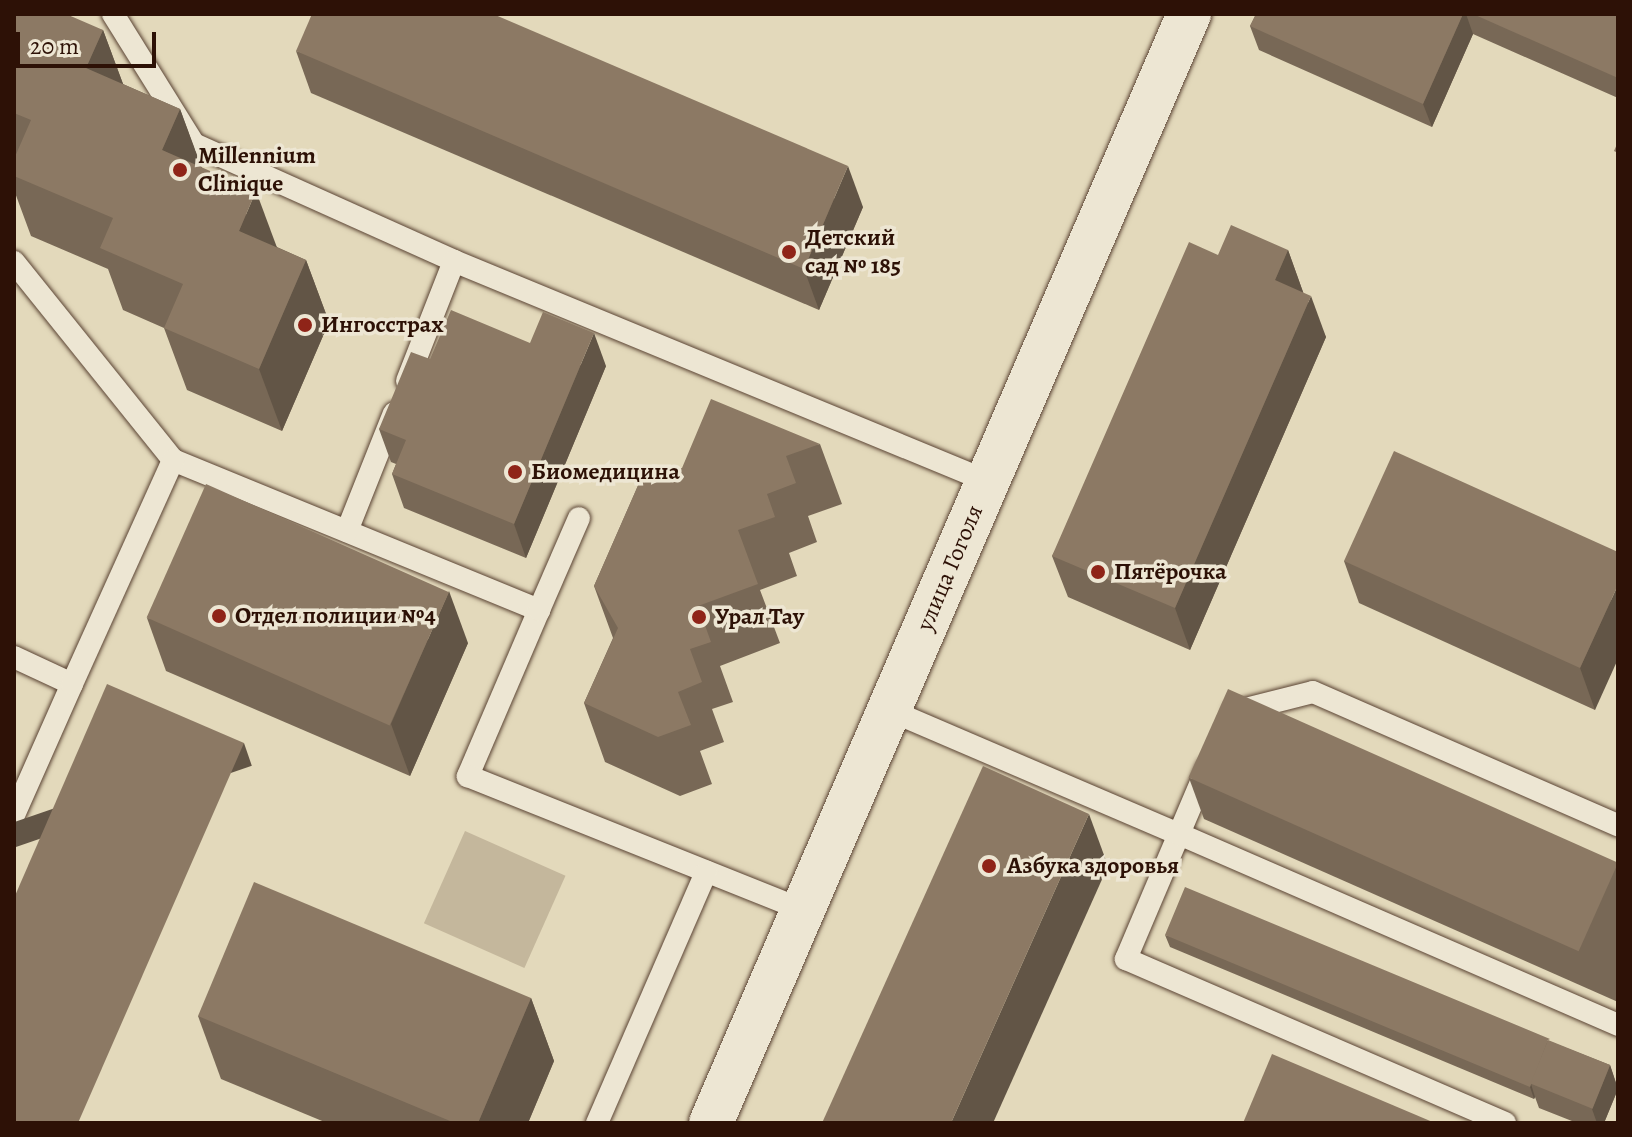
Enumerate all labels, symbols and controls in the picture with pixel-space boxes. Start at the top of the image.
scale bar [20,16,160,66]
text: 20 m [30,30,79,62]
place label: Millennium Clinique [198,142,316,198]
marker: Millennium Clinique [169,159,191,181]
place label: Детский сад № 185 [805,224,901,280]
marker: Детский сад № 185 [780,243,798,261]
place label: Ингосстрах [321,311,444,339]
marker: Ингосстрах [296,316,314,334]
place label: Биомедицина [531,458,680,486]
marker: Биомедицина [506,463,524,481]
street label: улица Гоголя [911,501,989,635]
place label: Пятёрочка [1114,558,1227,586]
marker: Пятёрочка [1089,563,1107,581]
place label: Отдел полиции №4 [235,602,436,630]
place label: Урал Тау [715,603,804,631]
marker: Отдел полиции №4 [210,607,228,625]
marker: Урал Тау [690,608,708,626]
place label: Азбука здоровья [1007,852,1179,880]
marker: Азбука здоровья [978,855,1000,877]

